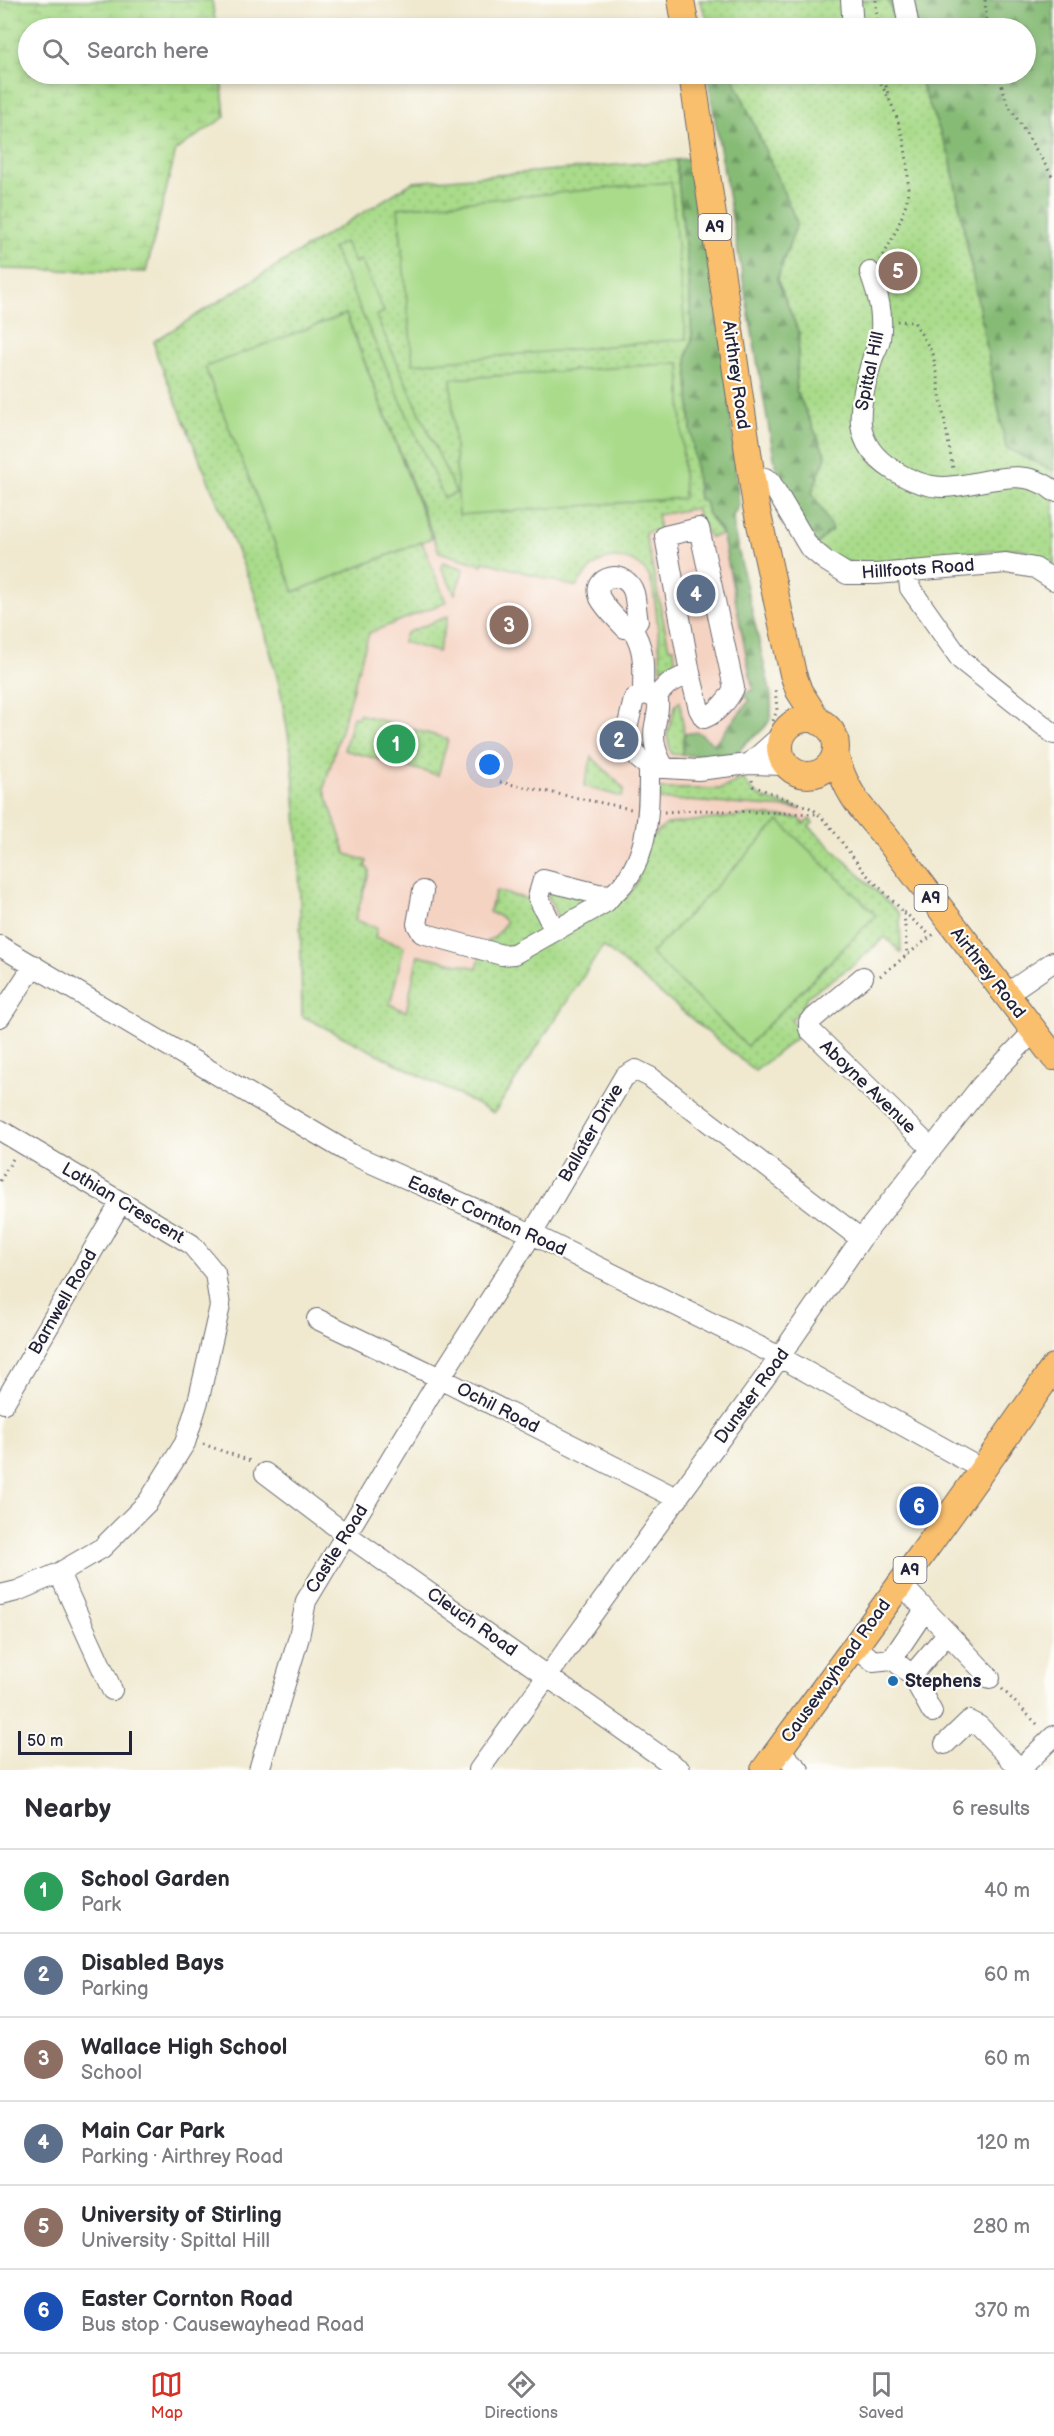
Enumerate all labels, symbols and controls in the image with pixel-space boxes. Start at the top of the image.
search box [18,18,1036,84]
icon: search [39,35,72,68]
text: Search here [87,38,209,65]
road number: A9 [698,214,732,240]
pin: 5 [878,248,918,294]
street label: Airthrey Road [718,319,754,431]
street label: Spittal Hill [851,329,889,413]
street label: Hillfoots Road [861,555,975,583]
pin: 4 [676,572,716,616]
pin: 3 [490,602,528,648]
pin: 2 [600,718,638,762]
pin: 1 [376,722,416,766]
your location [475,750,504,779]
road number: A9 [914,885,948,911]
street label: Airthrey Road [946,923,1030,1023]
street label: Aboyne Avenue [816,1036,921,1138]
street label: Ballater Drive [554,1080,628,1186]
street label: Lothian Crescent [58,1158,188,1248]
street label: Easter Cornton Road [404,1172,570,1260]
street label: Barnwell Road [24,1246,102,1358]
street label: Dunster Road [710,1344,794,1448]
street label: Ochil Road [453,1378,543,1438]
pin: 6 [900,1484,938,1528]
street label: Castle Road [302,1501,372,1597]
road number: A9 [894,1557,926,1583]
street label: Cleuch Road [423,1583,521,1661]
street label: Causewayhead Road [777,1595,895,1747]
place label: Stephens [905,1671,982,1692]
marker: Stephens [886,1674,900,1688]
scale bar [18,1728,132,1756]
text: 50 m [27,1732,63,1751]
text: Nearby [24,1794,111,1825]
text: 6 results [952,1797,1030,1821]
text: School Garden [81,1866,230,1893]
text: 1 [39,1879,48,1903]
text: 40 m [984,1879,1030,1903]
text: Park [81,1893,121,1917]
text: Disabled Bays [81,1950,224,1977]
text: 2 [38,1963,49,1987]
text: 60 m [984,1963,1030,1987]
text: Parking [81,1977,149,2001]
text: Wallace High School [81,2034,287,2061]
text: 3 [38,2047,49,2071]
text: 60 m [984,2047,1030,2071]
text: School [81,2061,142,2085]
text: Main Car Park [81,2118,225,2145]
text: 4 [38,2131,49,2155]
text: 120 m [977,2131,1030,2155]
text: Parking · Airthrey Road [81,2145,283,2169]
text: University of Stirling [81,2202,282,2229]
text: 5 [38,2215,49,2239]
text: 280 m [973,2215,1030,2239]
text: University · Spittal Hill [81,2229,270,2253]
text: Easter Cornton Road [81,2286,293,2313]
text: 6 [37,2299,50,2323]
text: 370 m [974,2299,1030,2323]
text: Bus stop · Causewayhead Road [81,2313,364,2337]
tab: Map [150,2368,183,2423]
tab: Directions [484,2368,558,2423]
tab: Saved [859,2368,904,2423]

